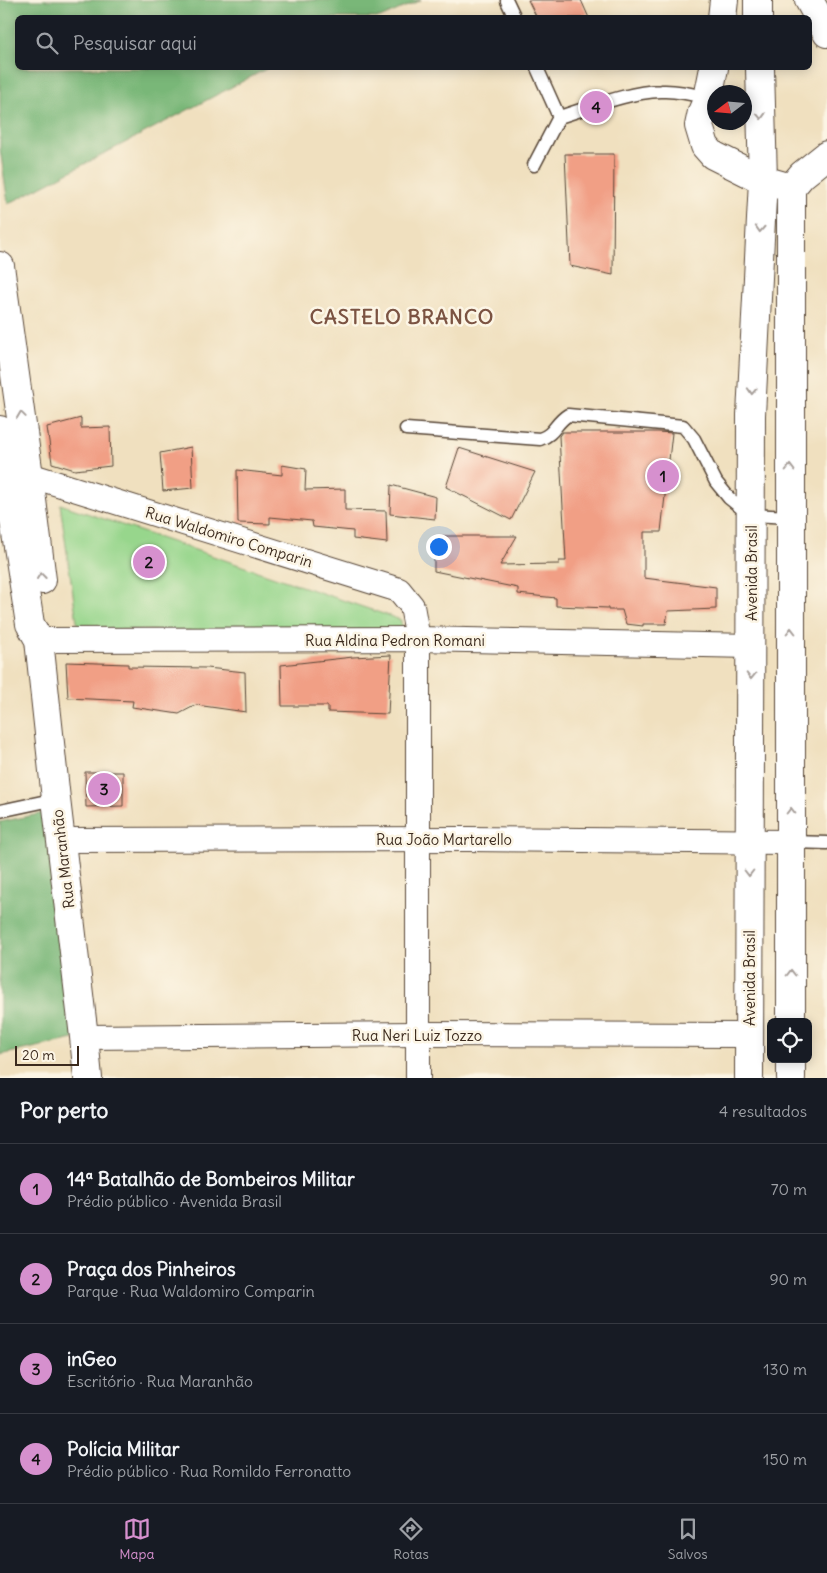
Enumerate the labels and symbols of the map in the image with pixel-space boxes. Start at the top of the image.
north arrow [707,85,752,130]
pin: 4 [580,88,612,126]
one-way arrow [756,112,766,120]
one-way arrow [755,225,766,233]
district label: CASTELO BRANCO [310,304,494,329]
one-way arrow [747,387,758,395]
one-way arrow [16,410,27,418]
pin: 1 [647,457,679,495]
one-way arrow [785,464,795,472]
street label: Rua Waldomiro Comparin [143,503,315,572]
street label: Avenida Brasil [742,525,761,621]
your location [426,534,452,560]
pin: 2 [133,543,165,581]
one-way arrow [36,571,47,579]
one-way arrow [786,626,796,634]
street label: Rua Aldina Pedron Romani [305,631,485,650]
one-way arrow [746,672,756,680]
pin: 3 [88,770,120,808]
one-way arrow [786,806,796,814]
street label: Rua Maranhão [47,808,79,910]
street label: Rua João Martarello [376,830,512,849]
one-way arrow [744,870,754,878]
street label: Avenida Brasil [740,930,759,1026]
one-way arrow [786,969,796,976]
street label: Rua Neri Luiz Tozzo [352,1026,482,1045]
scale bar [15,1043,79,1066]

